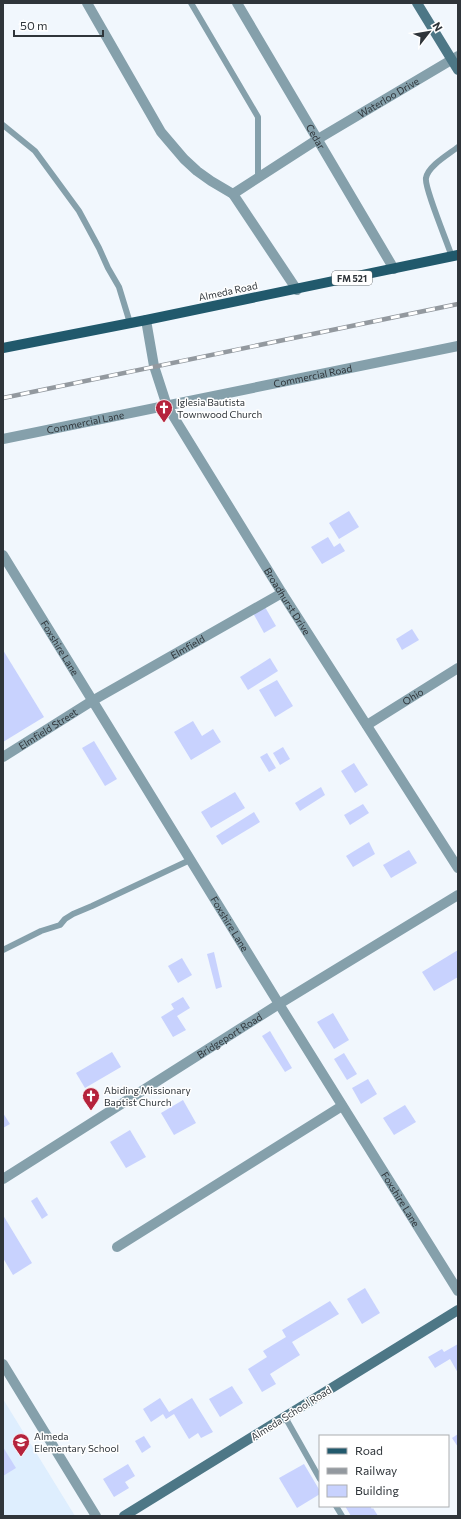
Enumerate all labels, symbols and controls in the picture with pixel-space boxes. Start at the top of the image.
scale bar [14,12,103,38]
north arrow [409,12,449,52]
text: 50 m [20,18,48,32]
text: N [430,20,446,33]
street label: Waterloo Drive [356,75,421,120]
street label: Cedar [304,122,328,151]
road number: FM 521 [332,271,372,285]
street label: Almeda Road [198,279,259,303]
street label: Commercial Road [272,362,353,390]
place label: Iglesia Bautista Townwood Church [177,396,262,420]
church icon: Iglesia Bautista Townwood Church [154,398,174,423]
street label: Commercial Lane [46,408,125,436]
street label: Broadhurst Drive [262,565,313,637]
street label: Foxshire Lane [39,618,82,678]
street label: Elmfield [168,632,207,661]
street label: Ohio [400,685,425,707]
street label: Elmfield Street [16,706,80,752]
street label: Foxshire Lane [208,894,251,954]
street label: Bridgeport Road [195,1010,264,1061]
place label: Abiding Missionary Baptist Church [104,1084,191,1108]
church icon: Abiding Missionary Baptist Church [81,1086,101,1111]
street label: Foxshire Lane [379,1169,422,1229]
street label: Almeda School Road [249,1383,334,1443]
place label: Almeda Elementary School [34,1430,119,1454]
school or university icon: Almeda Elementary School [11,1432,31,1457]
legend [319,1435,449,1507]
text: Road [355,1443,383,1457]
text: Railway [355,1463,397,1477]
text: Building [355,1483,399,1497]

